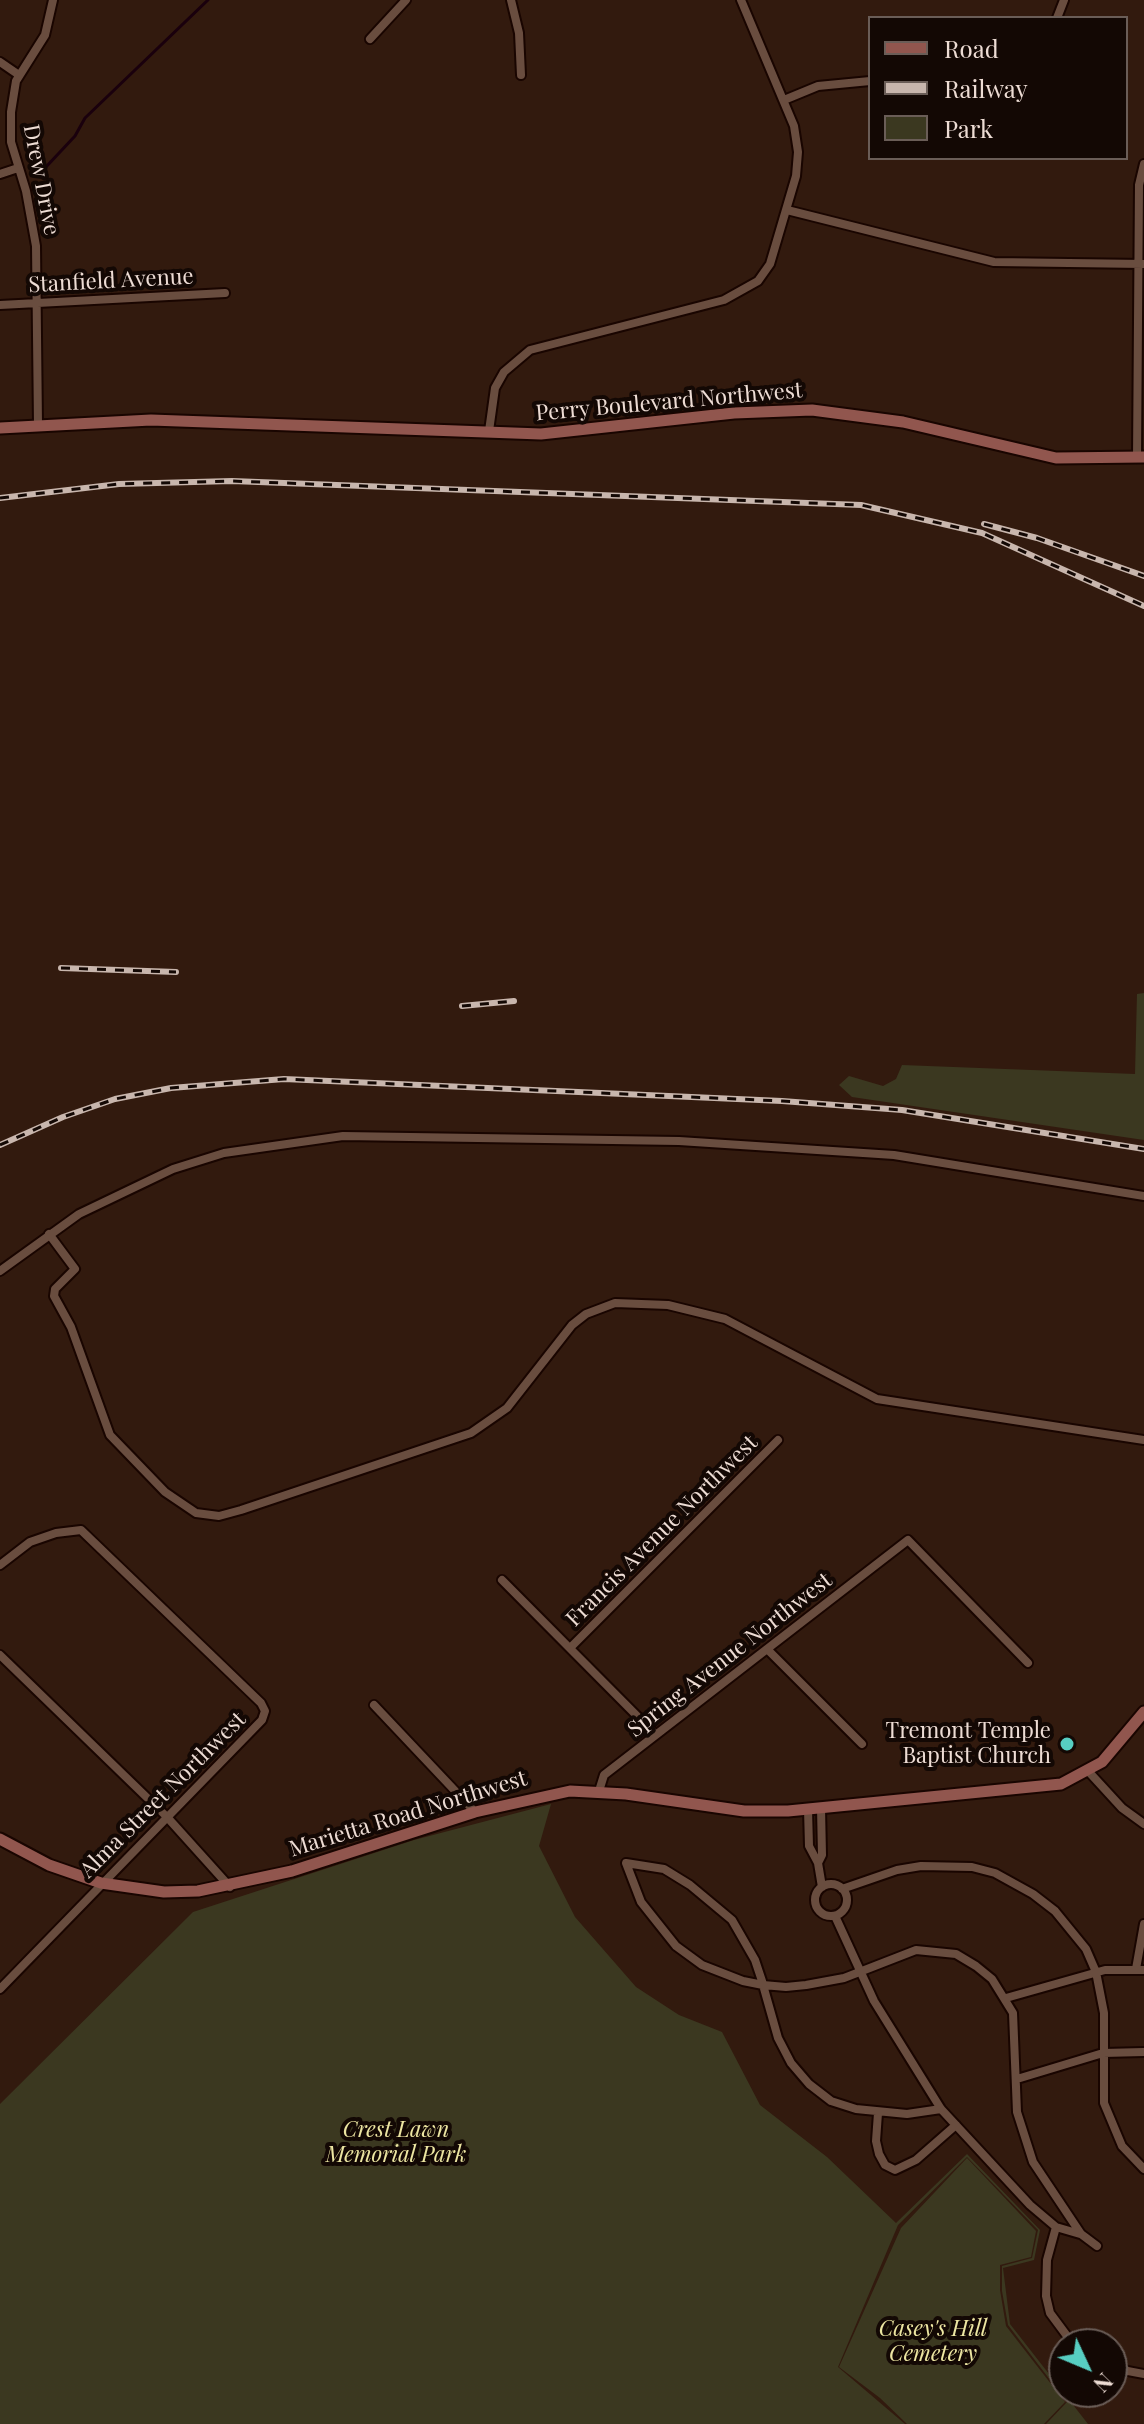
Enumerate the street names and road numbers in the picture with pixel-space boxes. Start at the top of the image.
street label: Drew Drive [17,122,65,238]
street label: Stanfield Avenue [28,263,194,299]
street label: Perry Boulevard Northwest [534,377,804,427]
street label: Francis Avenue Northwest [561,1430,763,1632]
street label: Spring Avenue Northwest [623,1567,837,1743]
street label: Alma Street Northwest [75,1707,251,1883]
street label: Marietta Road Northwest [286,1765,530,1863]

